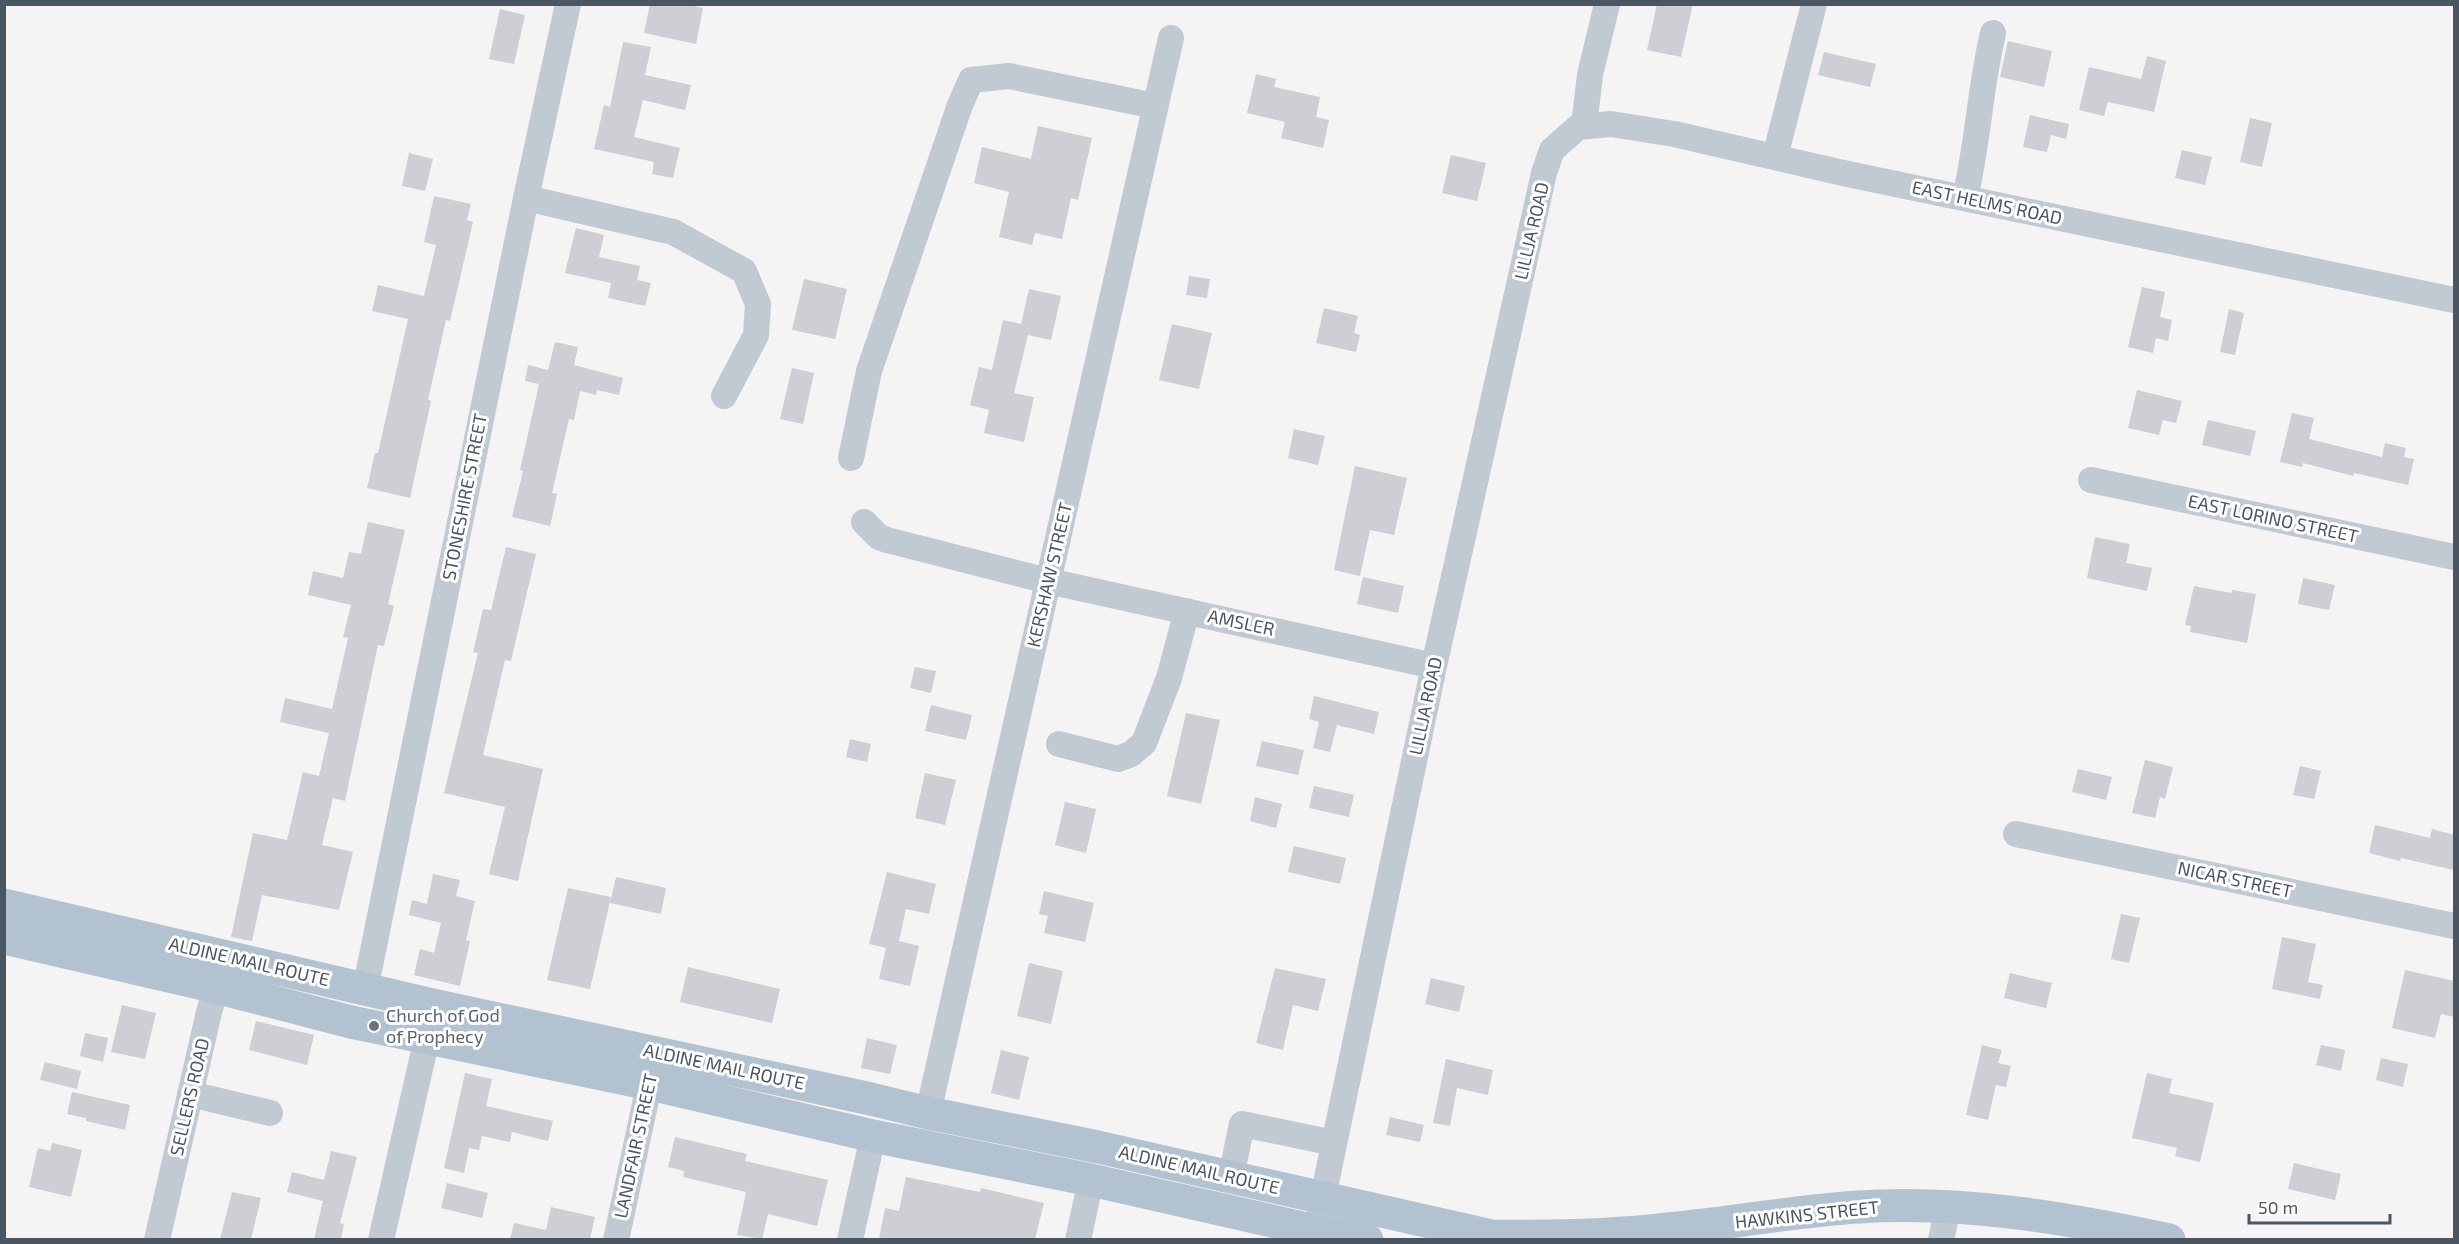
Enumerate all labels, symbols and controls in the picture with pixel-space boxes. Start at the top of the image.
street label: EAST HELMS ROAD [1910,175,2064,229]
street label: LILLJA ROAD [1509,180,1553,282]
street label: STONESHIRE STREET [437,411,491,582]
street label: EAST LORINO STREET [2186,489,2361,547]
street label: KERSHAW STREET [1022,500,1076,649]
street label: AMSLER [1206,604,1277,640]
street label: LILLJA ROAD [1404,655,1446,757]
street label: NICAR STREET [2176,856,2295,902]
street label: ALDINE MAIL ROUTE [167,932,332,990]
place label: Church of God of Prophecy [386,1004,500,1047]
marker: Church of God of Prophecy [367,1019,381,1033]
street label: SELLERS ROAD [165,1036,213,1158]
street label: ALDINE MAIL ROUTE [642,1038,807,1094]
street label: LANDFAIR STREET [609,1071,661,1220]
street label: ALDINE MAIL ROUTE [1117,1140,1282,1198]
scale bar [2249,1187,2390,1225]
street label: HAWKINS STREET [1734,1195,1880,1232]
text: 50 m [2258,1196,2298,1218]

